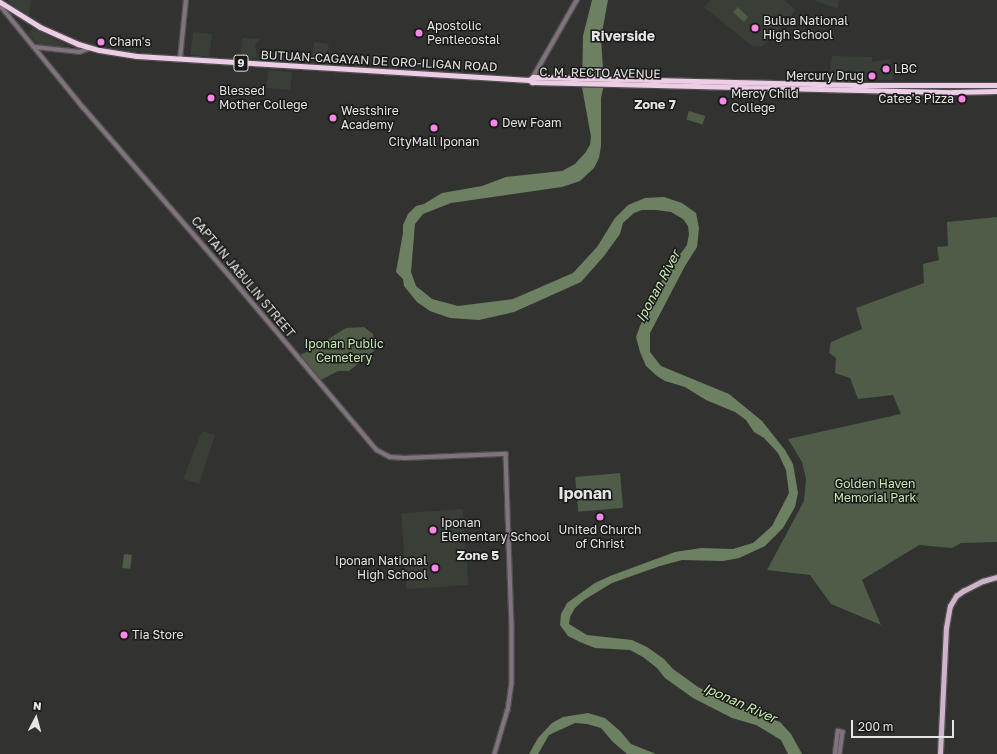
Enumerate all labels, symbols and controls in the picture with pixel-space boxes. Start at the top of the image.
place label: Bulua National High School [763,14,848,42]
place label: Apostolic Pentlecostal [427,19,500,47]
marker: Bulua National High School [750,23,760,33]
marker: Apostolic Pentlecostal [414,28,424,38]
district label: Riverside [591,28,655,44]
place label: Cham's [109,35,151,49]
marker: Cham's [96,37,106,47]
street label: BUTUAN-CAGAYAN DE ORO-ILIGAN ROAD [260,48,498,74]
road number: 9 [233,54,249,72]
place label: LBC [894,62,917,76]
marker: LBC [881,64,891,74]
street label: C. M. RECTO AVENUE [539,65,661,81]
place label: Mercury Drug [786,69,864,83]
marker: Mercury Drug [867,71,877,81]
place label: Blessed Mother College [219,84,308,112]
place label: Mercy Child College [731,87,799,115]
place label: Catee's Pizza [878,92,954,106]
marker: Blessed Mother College [206,93,216,103]
marker: Catee's Pizza [957,94,967,104]
district label: Zone 7 [634,96,676,112]
marker: Mercy Child College [718,96,728,106]
place label: Westshire Academy [341,104,399,132]
marker: Westshire Academy [328,113,338,123]
place label: Dew Foam [502,116,562,130]
marker: Dew Foam [489,118,499,128]
marker: CityMall Iponan [429,123,439,133]
place label: CityMall Iponan [389,135,479,149]
street label: CAPTAIN JABULIN STREET [188,214,298,340]
water label: Iponan River [633,248,683,324]
park label: Iponan Public Cemetery [305,337,383,365]
park label: Golden Haven Memorial Park [834,477,916,505]
district label: Iponan [558,483,612,503]
marker: United Church of Christ [595,512,605,522]
place label: Iponan Elementary School [441,516,550,544]
place label: United Church of Christ [559,523,641,551]
marker: Iponan Elementary School [428,525,438,535]
district label: Zone 5 [457,547,499,563]
place label: Iponan National High School [335,554,427,582]
marker: Iponan National High School [430,563,440,573]
place label: Tia Store [132,628,183,642]
marker: Tia Store [119,630,129,640]
water label: Iponan River [701,680,779,726]
north arrow [16,698,56,738]
text: N [32,699,42,712]
scale bar [853,712,956,738]
text: 200 m [858,719,893,734]

